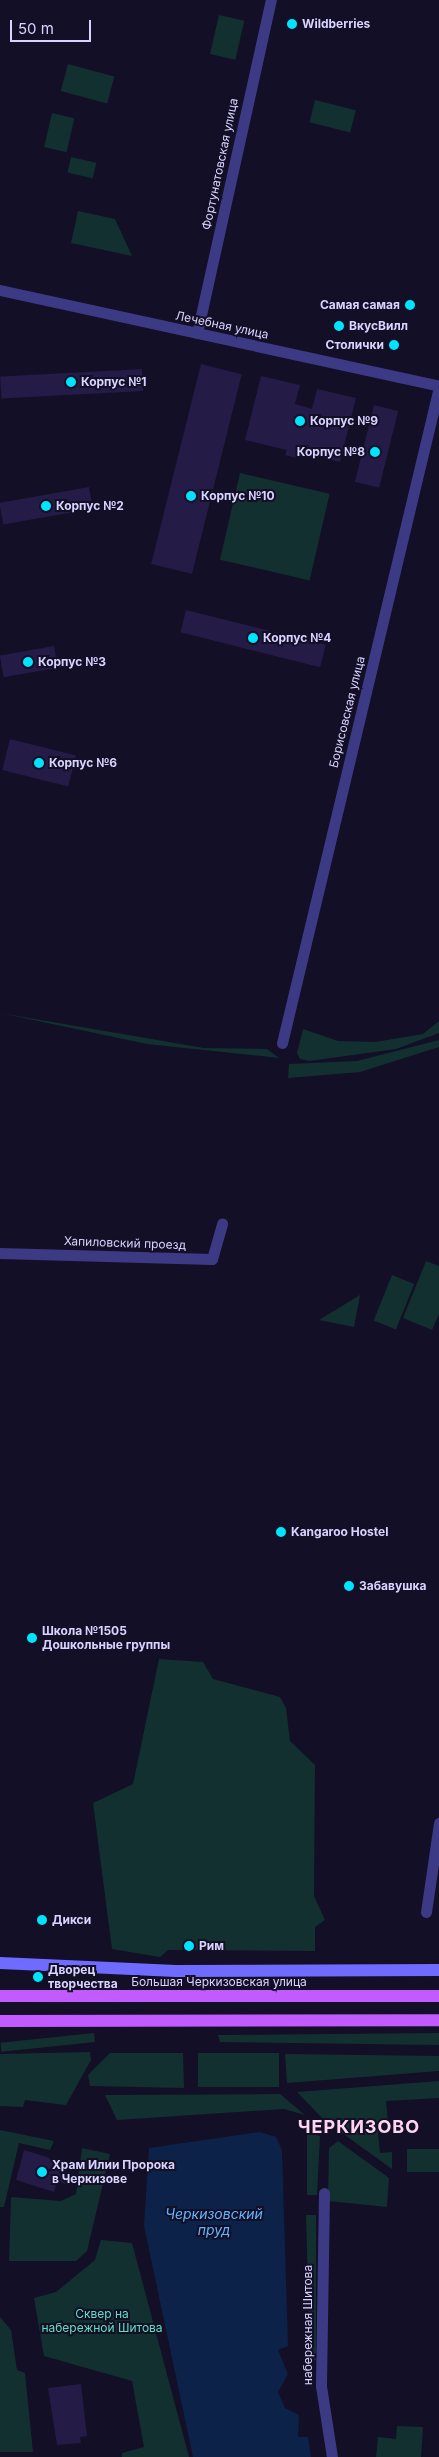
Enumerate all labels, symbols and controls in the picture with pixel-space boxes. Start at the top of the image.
scale bar [12,10,94,42]
place label: Wildberries [302,17,370,31]
marker: Wildberries [286,18,298,30]
text: 50 m [18,19,54,38]
street label: Фортунатовская улица [199,97,241,231]
place label: Самая самая [320,298,400,312]
marker: Самая самая [404,299,416,311]
street label: Лечебная улица [174,308,270,342]
place label: ВкусВилл [349,319,408,333]
marker: ВкусВилл [333,320,345,332]
place label: Столички [326,338,384,352]
marker: Столички [388,339,400,351]
place label: Корпус №1 [81,375,147,389]
marker: Корпус №1 [65,376,77,388]
place label: Корпус №9 [310,414,378,428]
marker: Корпус №9 [294,415,306,427]
place label: Корпус №8 [297,445,365,459]
marker: Корпус №8 [369,446,381,458]
place label: Корпус №10 [201,489,275,503]
marker: Корпус №10 [185,490,197,502]
place label: Корпус №2 [56,499,124,513]
marker: Корпус №2 [40,500,52,512]
place label: Корпус №4 [263,631,331,645]
marker: Корпус №4 [247,632,259,644]
place label: Корпус №3 [38,655,106,669]
street label: Борисовская улица [326,655,368,769]
marker: Корпус №3 [22,656,34,668]
place label: Корпус №6 [49,756,117,770]
marker: Корпус №6 [33,757,45,769]
street label: Хапиловский проезд [64,1234,186,1252]
place label: Kangaroo Hostel [291,1525,388,1539]
marker: Kangaroo Hostel [275,1526,287,1538]
place label: Забавушка [359,1579,426,1593]
marker: Забавушка [343,1580,355,1592]
place label: Школа №1505 Дошкольные группы [42,1624,170,1652]
marker: Школа №1505 Дошкольные группы [26,1632,38,1644]
place label: Дикси [52,1913,91,1927]
marker: Дикси [36,1914,48,1926]
place label: Рим [199,1939,224,1953]
marker: Рим [183,1940,195,1952]
place label: Дворец творчества [48,1963,118,1991]
marker: Дворец творчества [32,1971,44,1983]
street label: Большая Черкизовская улица [131,1975,307,1989]
district label: ЧЕРКИЗОВО [297,2116,421,2138]
place label: Храм Илии Пророка в Черкизове [52,2158,175,2186]
marker: Храм Илии Пророка в Черкизове [36,2166,48,2178]
water label: Черкизовский пруд [165,2206,263,2238]
street label: набережная Шитова [301,2265,315,2385]
park label: Сквер на набережной Шитова [41,2307,163,2335]

